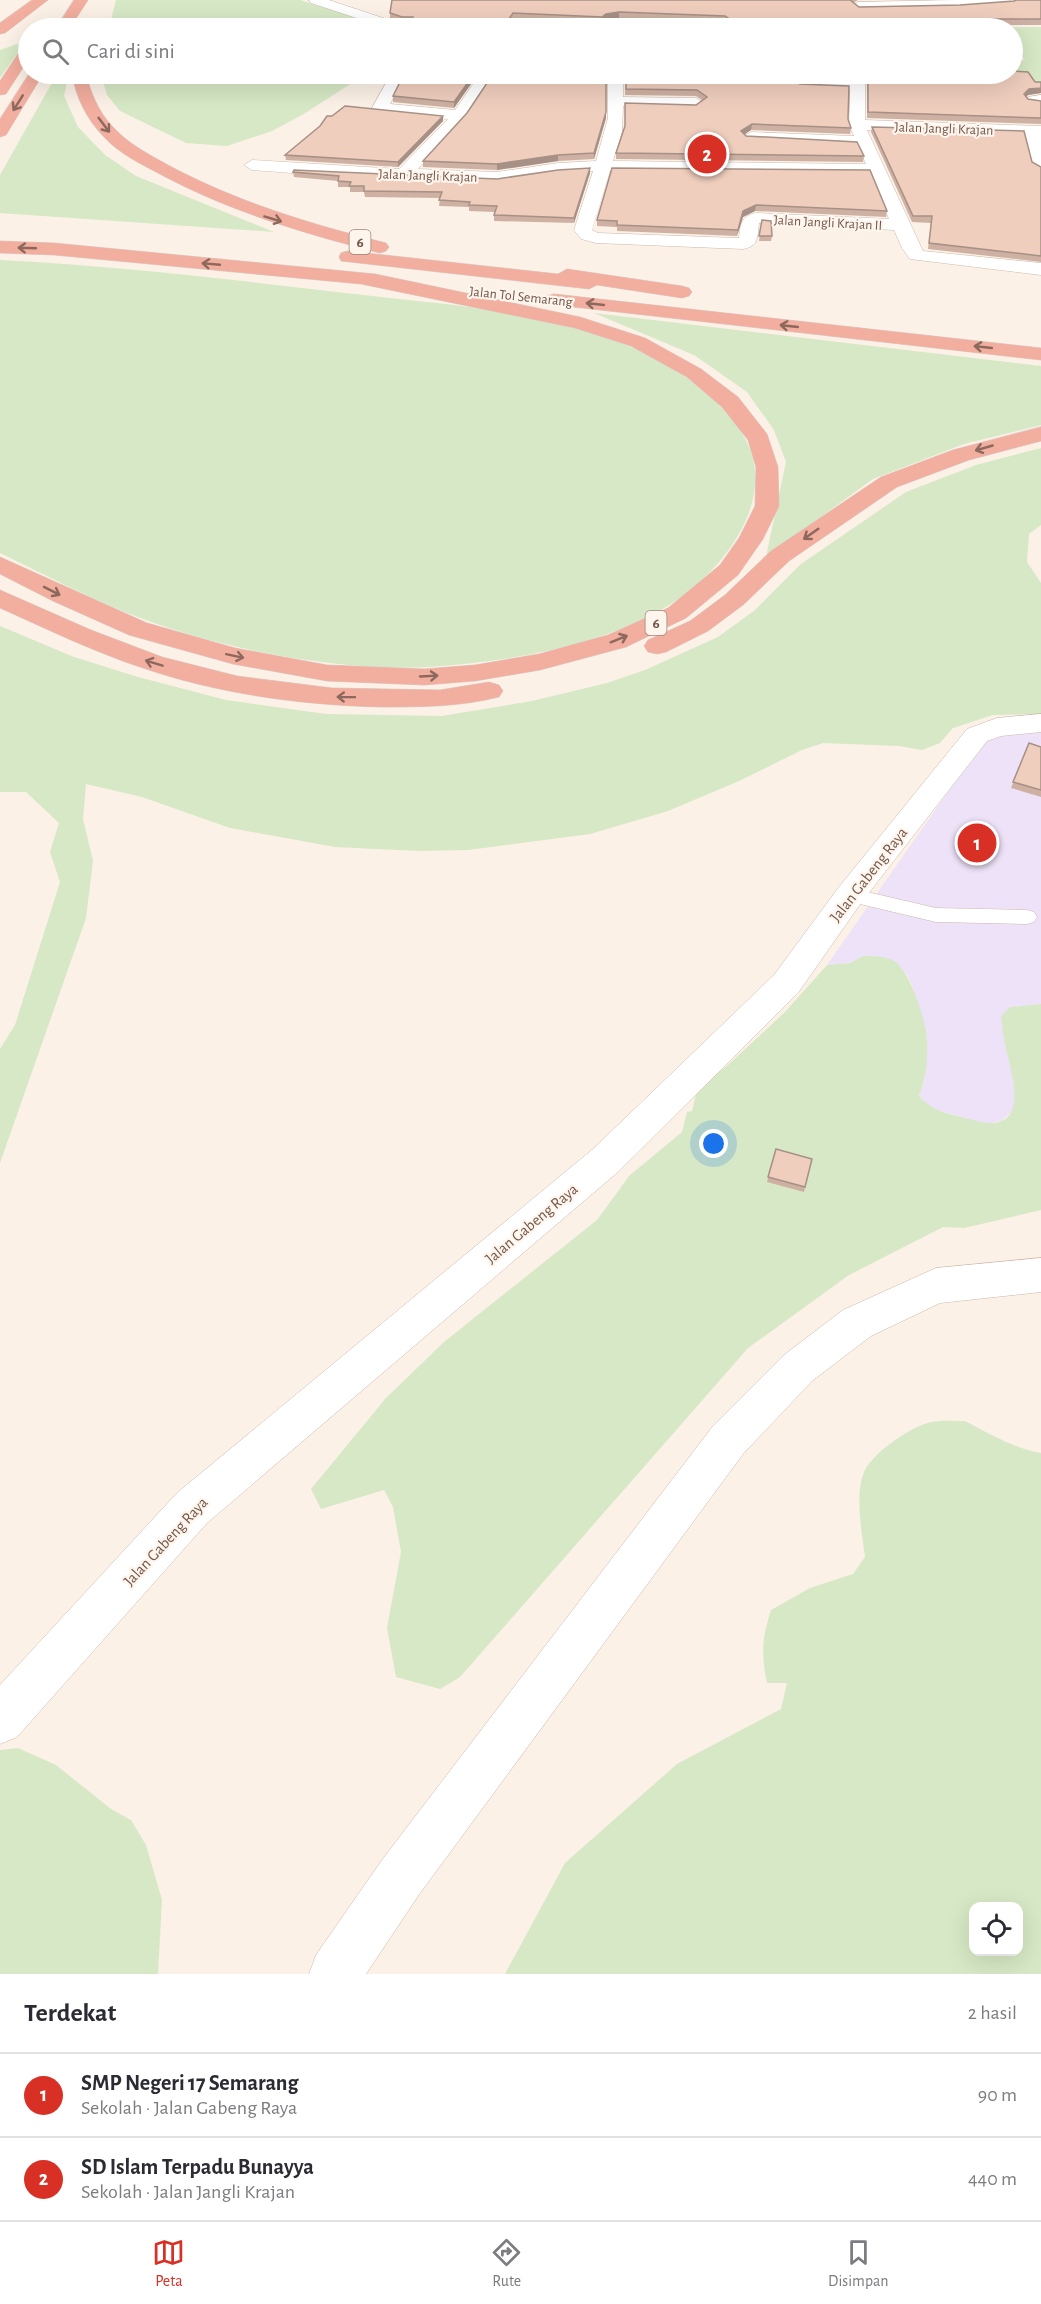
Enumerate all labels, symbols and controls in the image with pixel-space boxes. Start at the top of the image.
search box [18,18,1023,84]
icon: search [39,35,72,68]
text: Cari di sini [87,40,175,62]
one-way arrow [12,94,24,111]
one-way arrow [98,117,110,133]
street label: Jalan Jangli Krajan [894,120,994,138]
pin: 2 [688,132,726,176]
street label: Jalan Jangli Krajan [378,167,478,185]
street label: Jalan Jangli Krajan II [773,213,883,233]
one-way arrow [263,214,282,225]
road number: 6 [350,230,370,254]
one-way arrow [18,242,38,254]
one-way arrow [202,258,222,269]
street label: Jalan Tol Semarang [469,285,573,309]
one-way arrow [586,298,606,309]
one-way arrow [780,320,799,331]
one-way arrow [973,341,993,352]
one-way arrow [975,443,994,454]
one-way arrow [803,528,819,540]
one-way arrow [43,585,61,597]
road number: 6 [646,611,666,635]
one-way arrow [610,633,628,644]
one-way arrow [225,651,245,662]
one-way arrow [145,656,164,667]
one-way arrow [418,671,438,682]
one-way arrow [336,692,356,703]
pin: 1 [958,820,996,866]
street label: Jalan Gabeng Raya [827,824,911,925]
your location [699,1129,728,1158]
street label: Jalan Gabeng Raya [482,1181,581,1268]
street label: Jalan Gabeng Raya [121,1494,212,1590]
map controls [969,1902,1023,1956]
button: locate [969,1902,1023,1956]
text: Terdekat [24,2000,116,2026]
text: 2 hasil [968,2003,1017,2023]
text: SMP Negeri 17 Semarang [81,2072,298,2094]
text: 1 [40,2085,47,2105]
text: 90 m [978,2085,1017,2105]
text: Sekolah · Jalan Gabeng Raya [81,2098,297,2118]
text: SD Islam Terpadu Bunayya [81,2156,314,2178]
text: 2 [39,2169,48,2189]
text: 440 m [968,2169,1017,2189]
text: Sekolah · Jalan Jangli Krajan [81,2182,295,2202]
tab: Peta [152,2236,185,2291]
tab: Rute [490,2236,523,2291]
tab: Disimpan [828,2236,889,2291]

